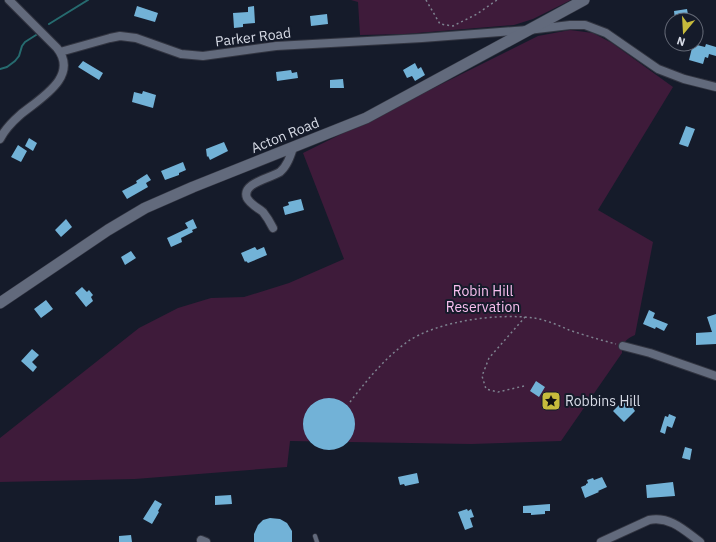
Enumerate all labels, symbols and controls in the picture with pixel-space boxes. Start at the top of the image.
north arrow [664,12,704,52]
street label: Parker Road [214,23,292,51]
text: N [675,34,687,49]
street label: Acton Road [248,113,322,157]
park label: Robin Hill Reservation [446,282,520,316]
place icon: Robbins Hill [540,390,562,412]
place label: Robbins Hill [565,392,641,410]

